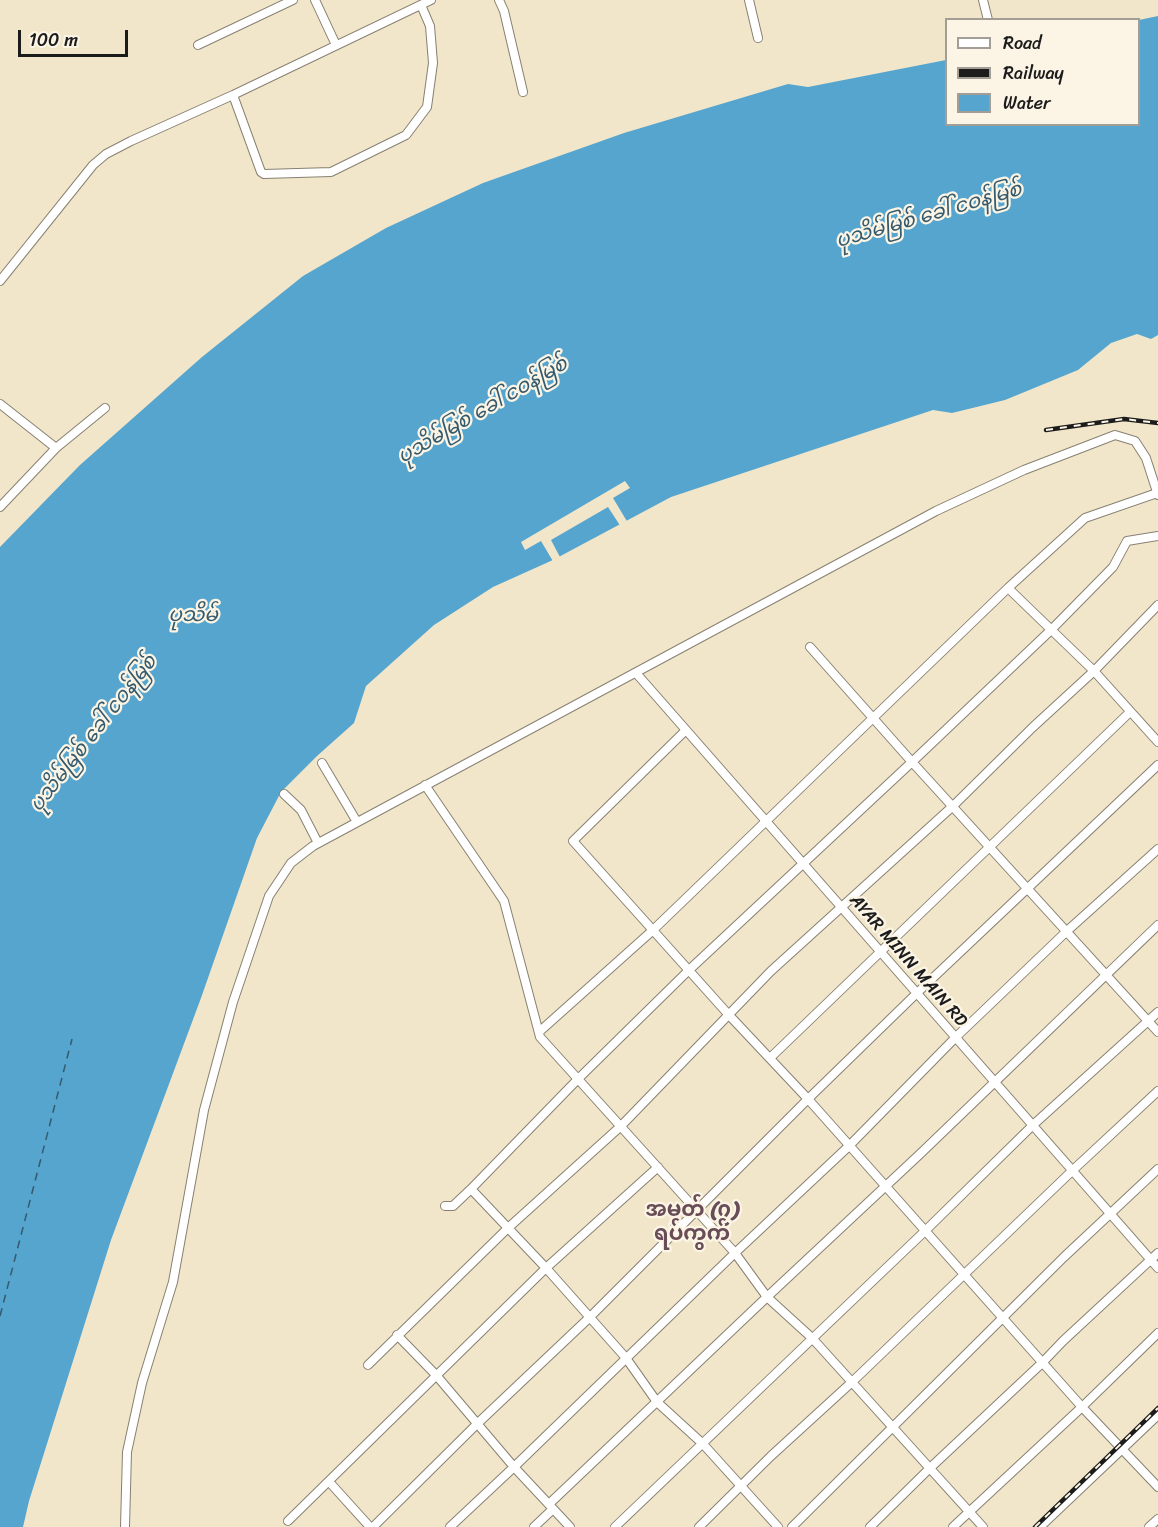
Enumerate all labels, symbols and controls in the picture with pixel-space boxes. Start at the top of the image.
scale bar [21,18,130,56]
legend [945,18,1140,126]
text: 100 m [29,24,78,56]
text: Road [1003,27,1042,59]
text: Railway [1003,57,1064,89]
text: Water [1003,87,1050,119]
water label: ပုသိမ်မြစ် ခေါ် ငဝန်မြစ် [833,178,1025,254]
water label: ပုသိမ်မြစ် ခေါ် ငဝန်မြစ် [394,353,572,469]
water label: ပုသိမ် [168,604,218,628]
water label: ပုသိမ်မြစ် ခေါ် ငဝန်မြစ် [25,651,163,817]
street label: AYAR MINN MAIN RD [844,890,972,1032]
district label: အမှတ် (၇) ရပ်ကွက် [645,1198,739,1248]

